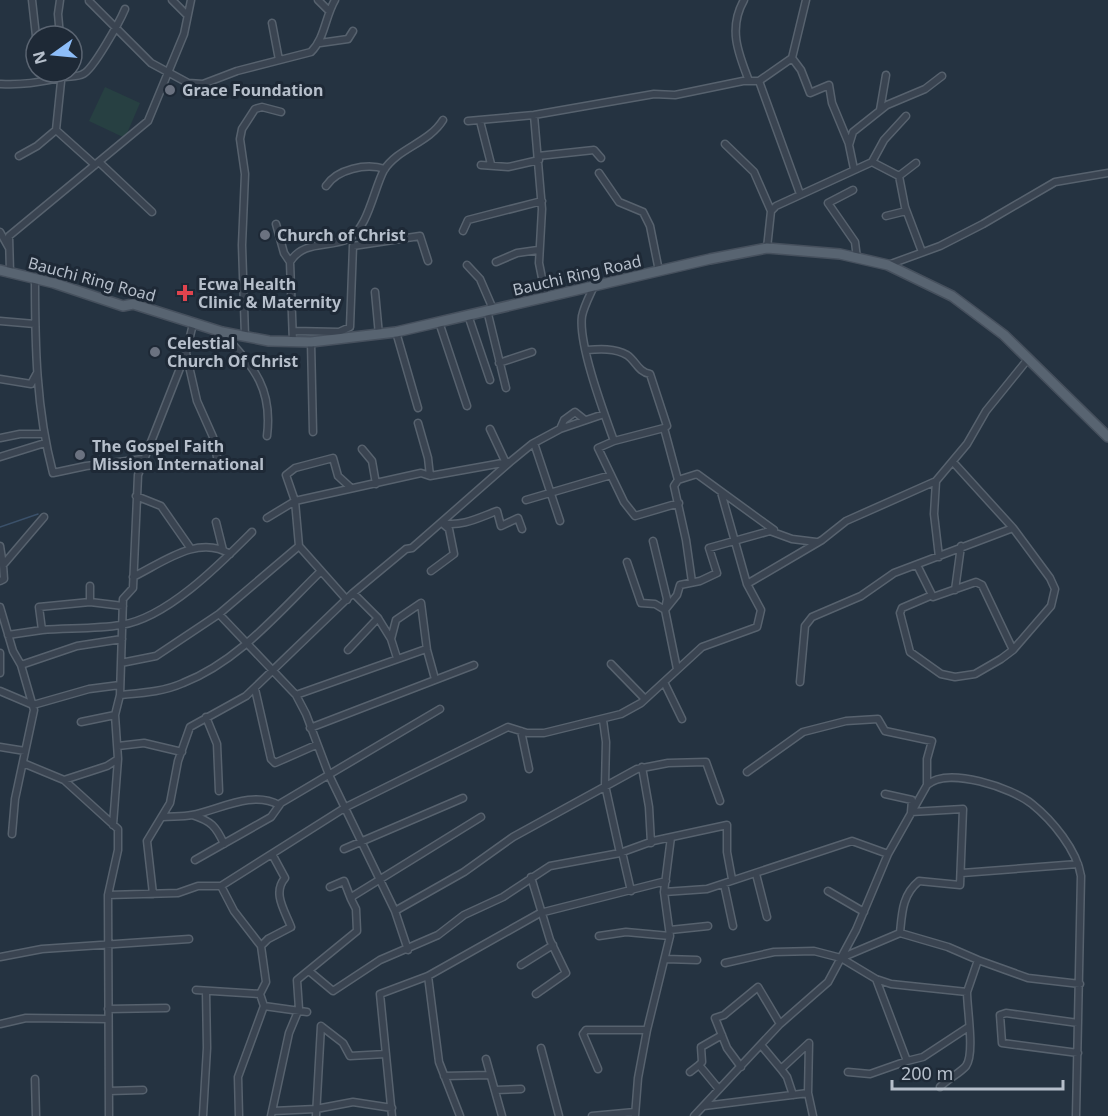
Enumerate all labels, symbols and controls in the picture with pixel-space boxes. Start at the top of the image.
north arrow [24,24,84,84]
text: N [27,49,52,67]
place label: Grace Foundation [182,79,323,101]
marker: Grace Foundation [163,83,177,97]
place label: Church of Christ [277,224,406,246]
marker: Church of Christ [258,228,272,242]
street label: Bauchi Ring Road [510,249,644,301]
street label: Bauchi Ring Road [26,251,158,307]
place label: Ecwa Health Clinic & Maternity [198,273,342,313]
marker: Ecwa Health Clinic & Maternity [176,284,194,302]
place label: Celestial Church Of Christ [167,332,298,372]
marker: Celestial Church Of Christ [148,345,162,359]
place label: The Gospel Faith Mission International [92,435,264,475]
marker: The Gospel Faith Mission International [73,448,87,462]
scale bar [892,1053,1063,1091]
text: 200 m [901,1061,953,1085]

